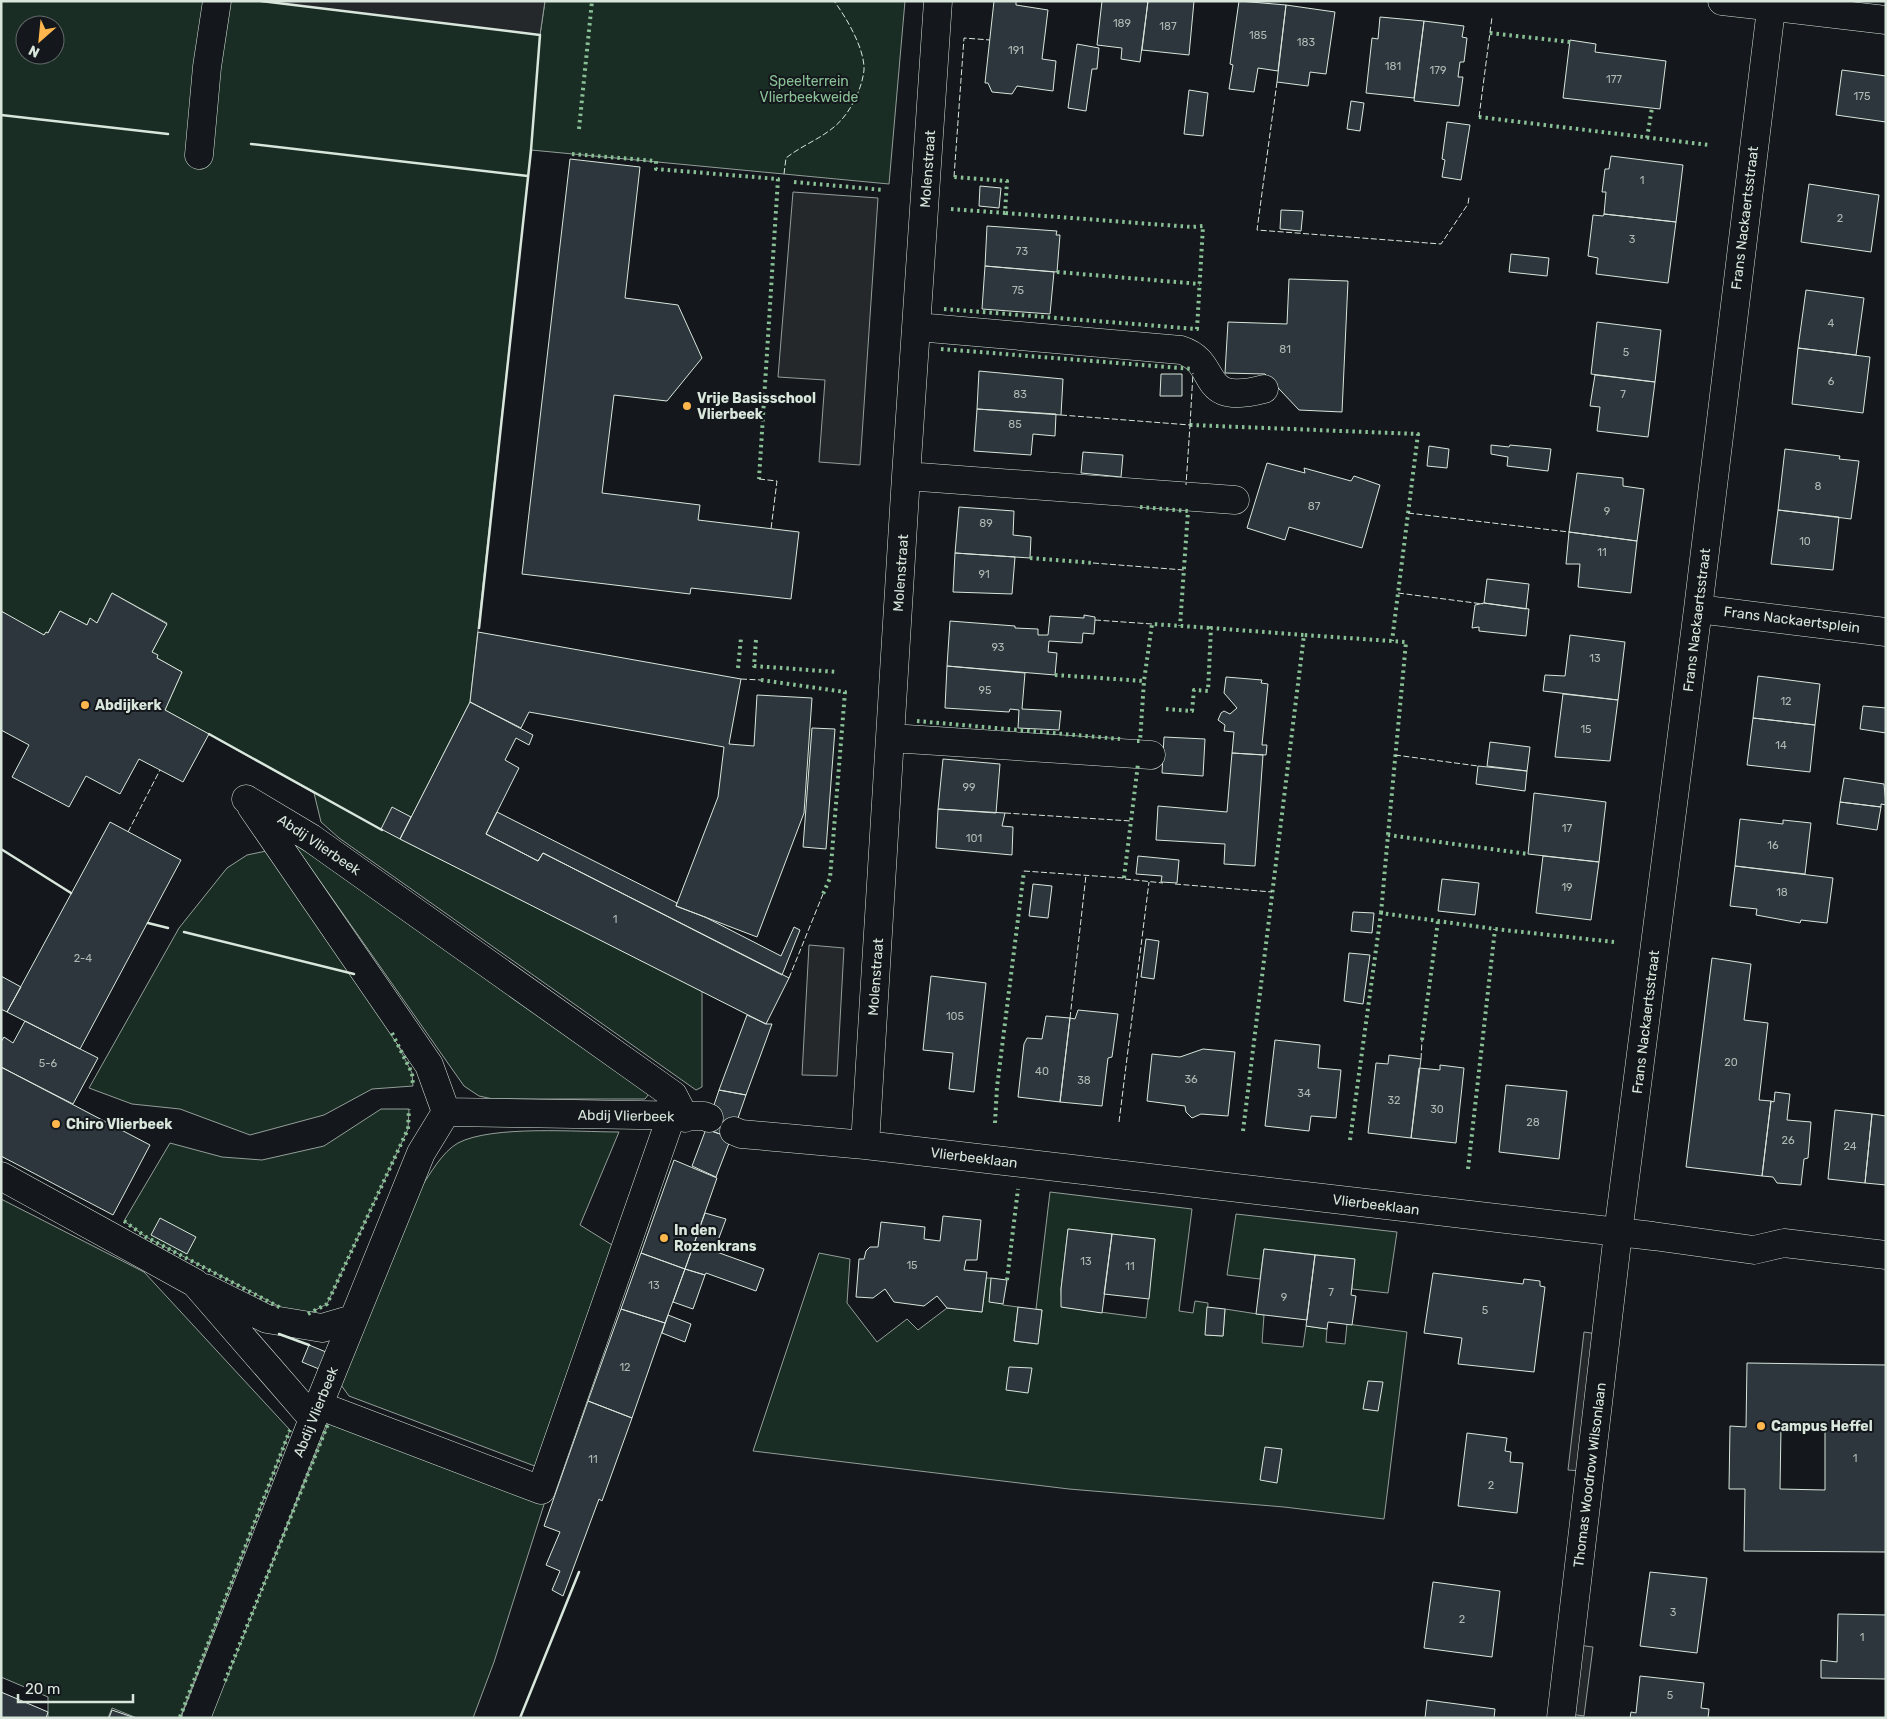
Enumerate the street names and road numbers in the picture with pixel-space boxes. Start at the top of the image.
street label: Molenstraat [917,129,939,208]
street label: Frans Nackaertsstraat [1728,145,1762,291]
street label: Molenstraat [890,533,912,612]
street label: Frans Nackaertsstraat [1680,547,1714,693]
street label: Frans Nackaertsplein [1723,603,1861,637]
street label: Abdij Vlierbeek [274,811,364,879]
street label: Molenstraat [865,937,887,1016]
street label: Frans Nackaertsstraat [1629,949,1663,1095]
street label: Abdij Vlierbeek [578,1107,675,1125]
street label: Vlierbeeklaan [929,1144,1019,1172]
street label: Vlierbeeklaan [1331,1191,1421,1219]
street label: Abdij Vlierbeek [290,1363,342,1460]
street label: Thomas Woodrow Wilsonlaan [1570,1381,1610,1569]

